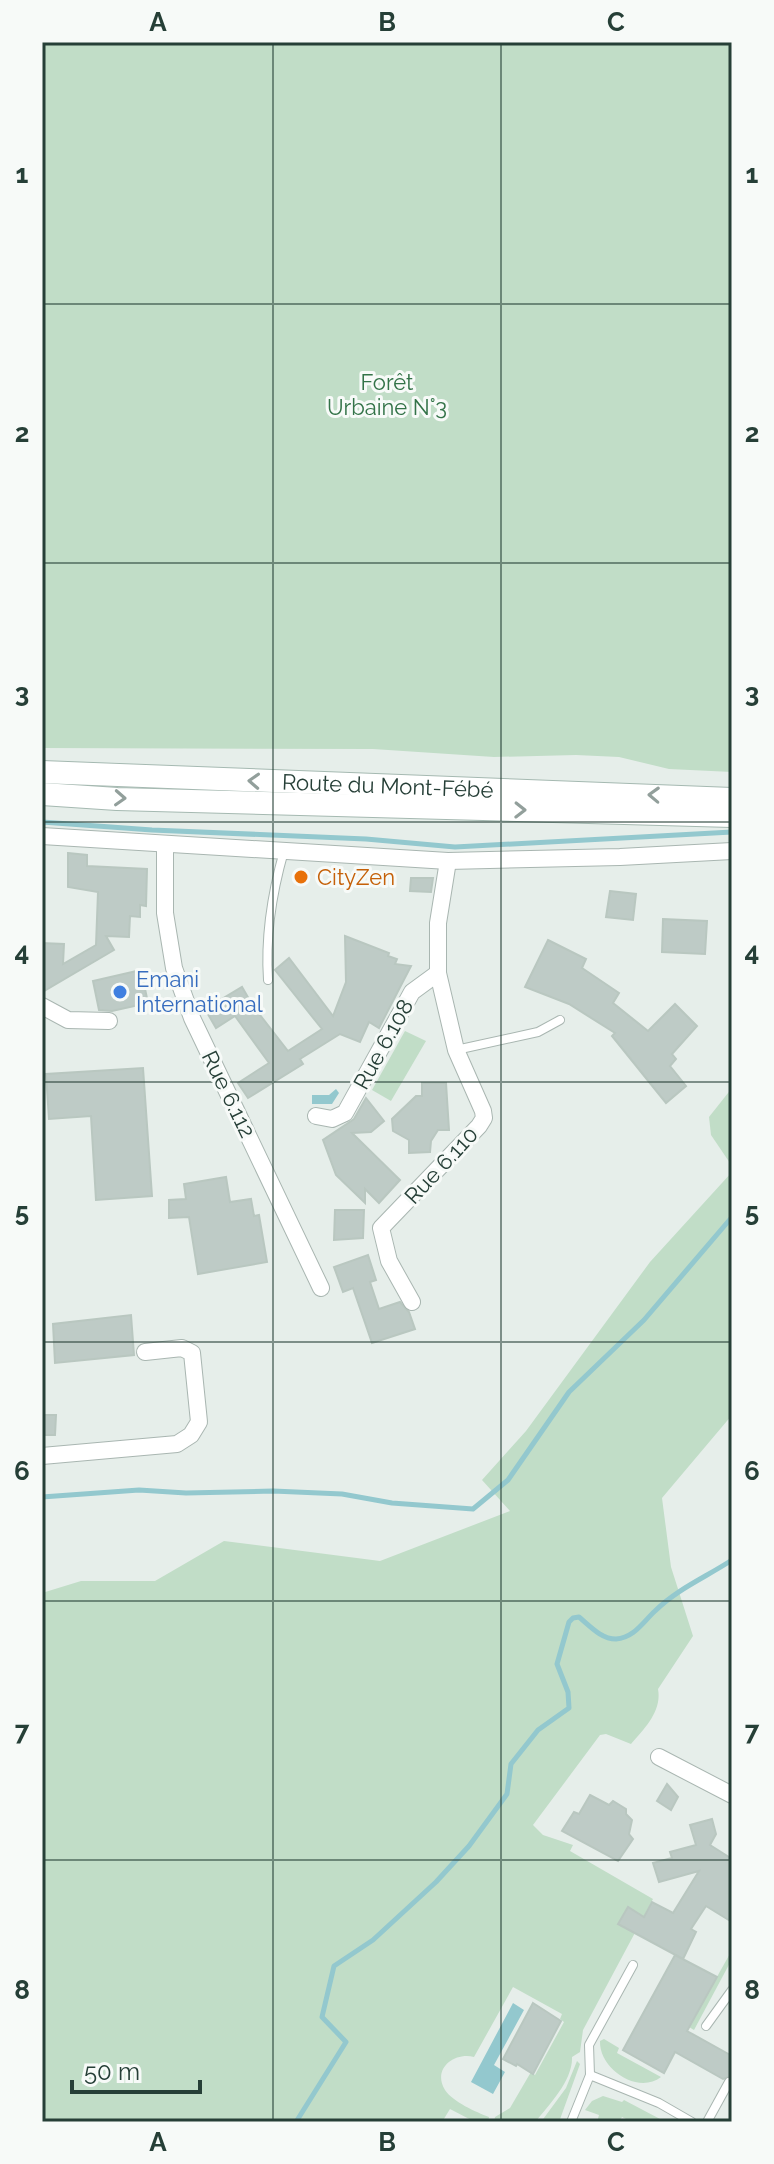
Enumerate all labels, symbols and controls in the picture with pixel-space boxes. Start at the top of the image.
text: A [149,7,167,37]
text: B [378,7,396,37]
text: C [607,7,625,37]
text: 1 [16,159,29,189]
text: 1 [746,159,759,189]
park label: Forêt Urbaine N°3 [327,369,447,420]
text: 2 [15,418,29,448]
text: 2 [745,418,759,448]
text: 3 [15,678,29,708]
text: 3 [745,678,759,708]
street label: Route du Mont-Fébé [282,768,494,803]
one-way arrow [247,773,260,790]
one-way arrow [647,786,660,803]
one-way arrow [114,790,127,807]
one-way arrow [514,801,527,819]
place label: CityZen [317,864,395,890]
marker: CityZen [292,868,310,886]
text: 4 [15,937,29,967]
text: 4 [745,937,759,967]
place label: Emani International [136,966,263,1017]
marker: Emani International [111,983,129,1001]
street label: Rue 6.108 [348,994,418,1094]
street label: Rue 6.112 [197,1046,261,1142]
street label: Rue 6.110 [399,1121,483,1209]
text: 5 [15,1197,29,1227]
text: 5 [745,1197,759,1227]
text: 6 [14,1456,30,1486]
text: 6 [744,1456,760,1486]
text: 7 [15,1716,30,1746]
text: 7 [745,1716,760,1746]
text: 8 [14,1975,30,2005]
text: 8 [744,1975,760,2005]
scale bar [72,2044,200,2094]
text: 50 m [84,2057,140,2086]
text: A [149,2127,167,2157]
text: B [378,2127,396,2157]
text: C [607,2127,625,2157]

